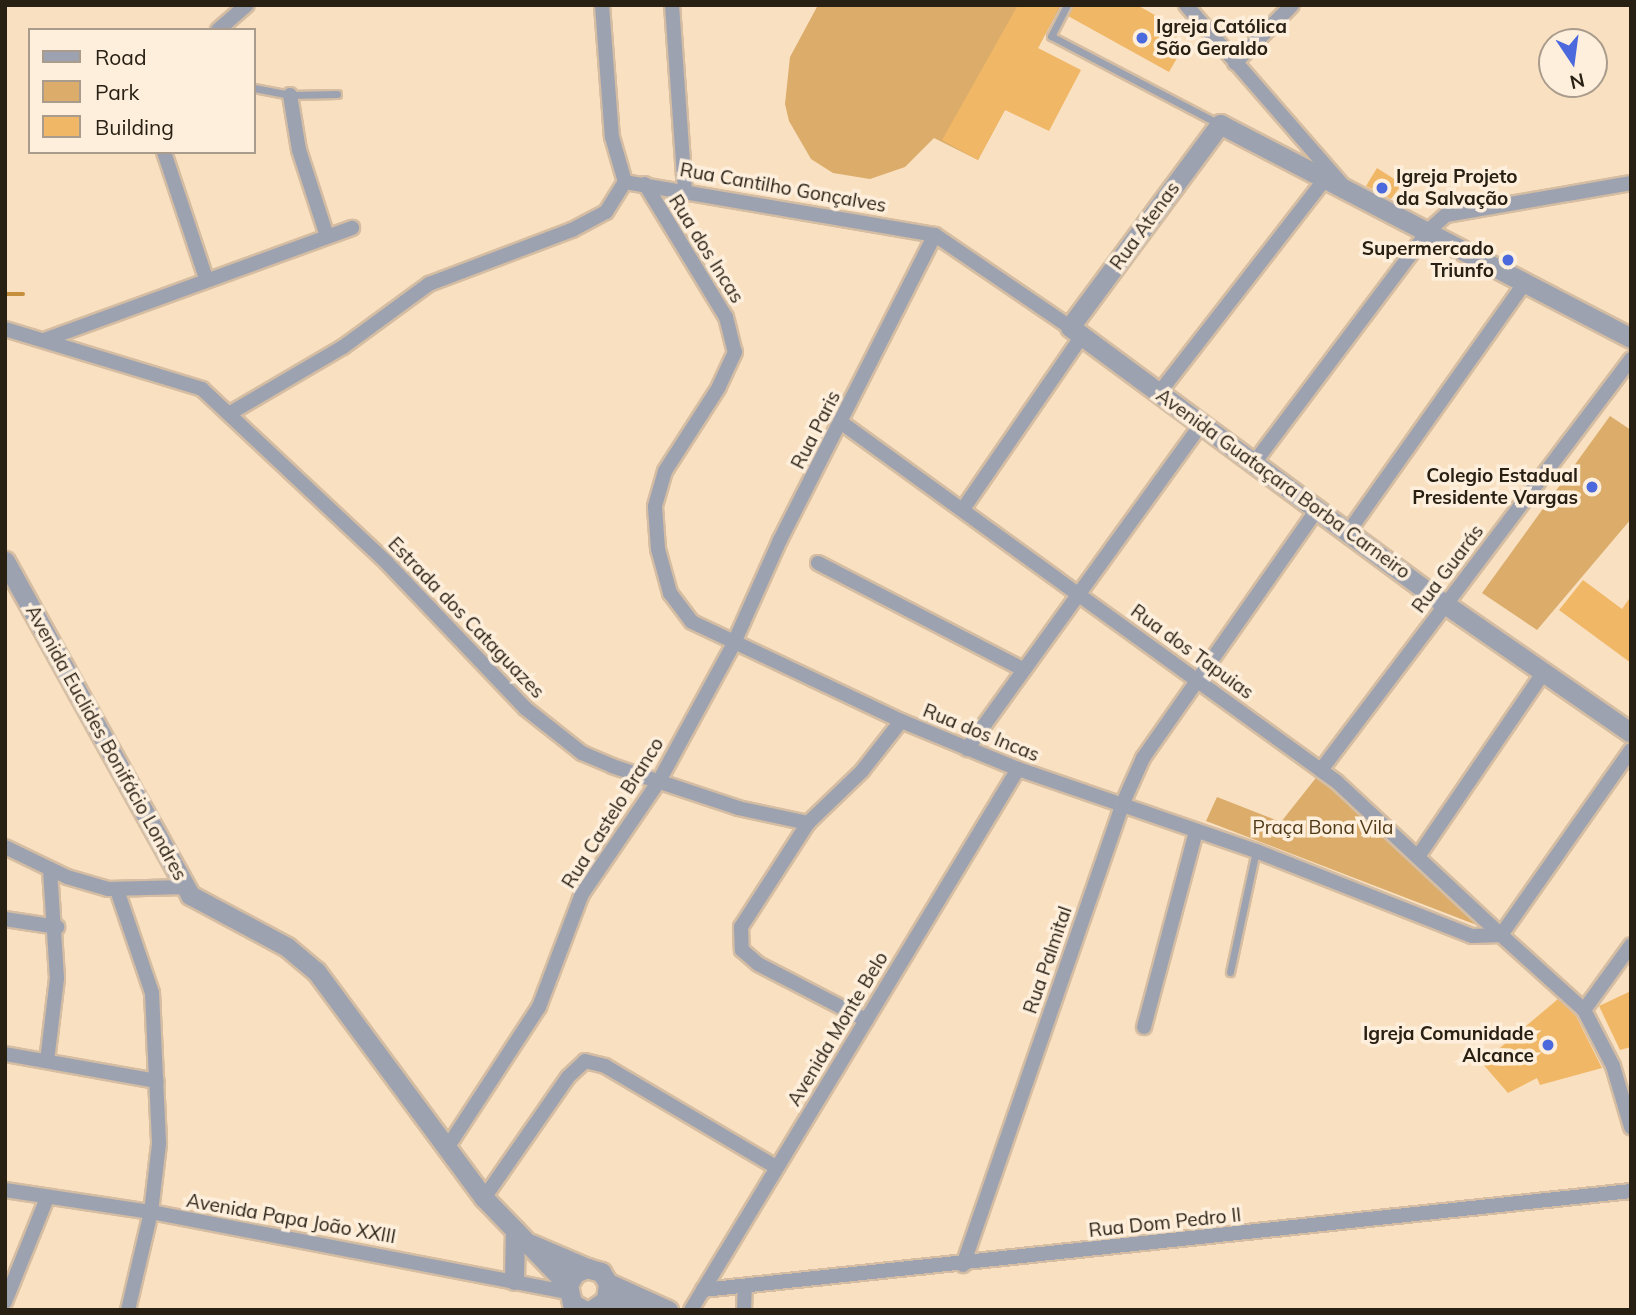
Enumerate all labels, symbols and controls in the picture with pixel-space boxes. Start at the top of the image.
place label: Igreja Católica São Geraldo [1156,16,1287,60]
legend [28,28,256,154]
north arrow [1538,28,1608,98]
marker: Igreja Católica São Geraldo [1134,30,1150,46]
text: Road [95,44,146,70]
text: N [1568,68,1587,95]
text: Park [95,79,139,105]
text: Building [95,114,174,140]
street label: Rua Cantilho Gonçalves [678,159,888,217]
place label: Igreja Projeto da Salvação [1396,166,1518,210]
street label: Rua Atenas [1105,178,1185,274]
marker: Igreja Projeto da Salvação [1374,180,1390,196]
street label: Rua dos Incas [664,191,748,307]
place label: Supermercado Triunfo [1362,238,1494,282]
marker: Supermercado Triunfo [1500,252,1516,268]
street label: Avenida Guataçara Borba Carneiro [1152,384,1414,584]
street label: Rua Paris [787,387,845,473]
place label: Colegio Estadual Presidente Vargas [1412,465,1578,509]
marker: Colegio Estadual Presidente Vargas [1584,479,1600,495]
street label: Rua Guarás [1407,520,1489,618]
street label: Estrada dos Cataguazes [383,533,549,703]
street label: Rua dos Tapuias [1126,600,1258,704]
street label: Avenida Euclides Bonifácio Londres [21,601,191,885]
street label: Rua dos Incas [920,699,1042,767]
street label: Rua Castelo Branco [557,733,669,893]
park label: Praça Bona Vila [1252,817,1394,839]
street label: Rua Palmital [1019,903,1077,1017]
street label: Avenida Monte Belo [783,948,893,1110]
place label: Igreja Comunidade Alcance [1363,1023,1534,1067]
marker: Igreja Comunidade Alcance [1540,1037,1556,1053]
street label: Avenida Papa João XXIII [185,1189,397,1249]
street label: Rua Dom Pedro II [1088,1204,1242,1242]

